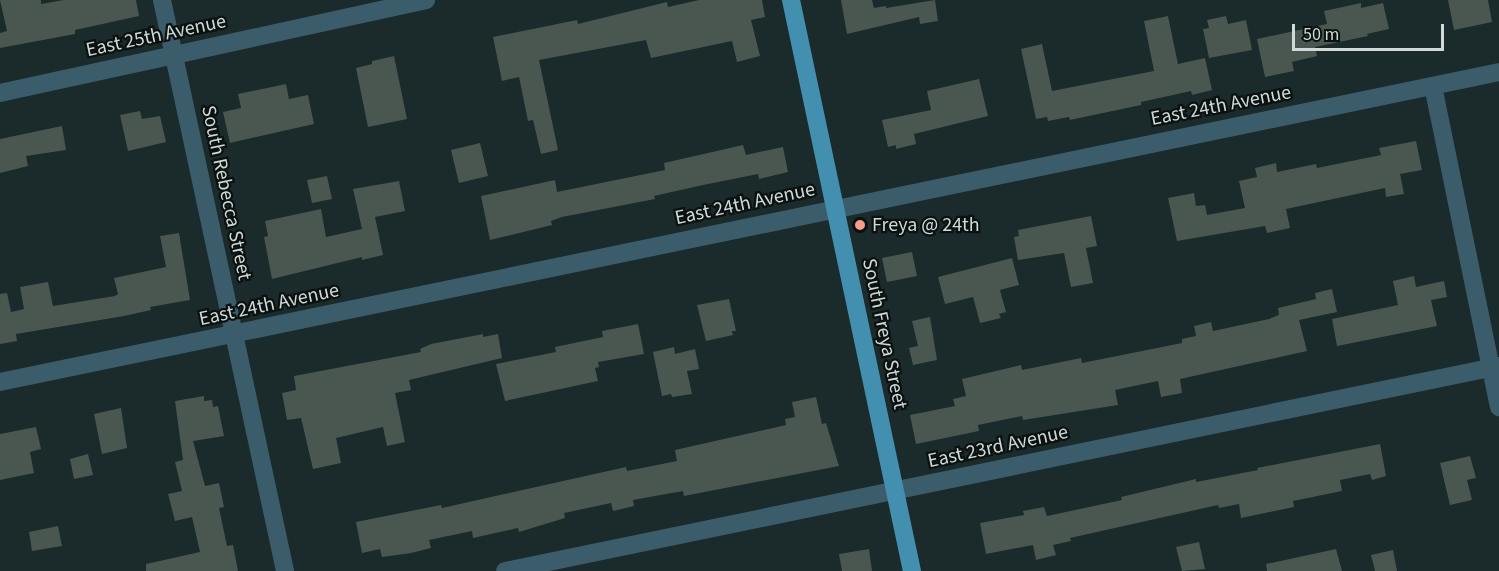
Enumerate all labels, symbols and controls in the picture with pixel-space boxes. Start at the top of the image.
street label: East 25th Avenue [84,9,228,63]
scale bar [1295,12,1446,50]
text: 50 m [1303,22,1339,47]
street label: East 24th Avenue [1149,81,1293,131]
street label: South Rebecca Street [196,103,256,283]
street label: East 24th Avenue [673,177,817,231]
place label: Freya @ 24th [872,213,980,237]
marker: Freya @ 24th [853,218,867,232]
street label: South Freya Street [856,256,912,412]
street label: East 24th Avenue [197,278,341,332]
street label: East 23rd Avenue [926,420,1070,474]

